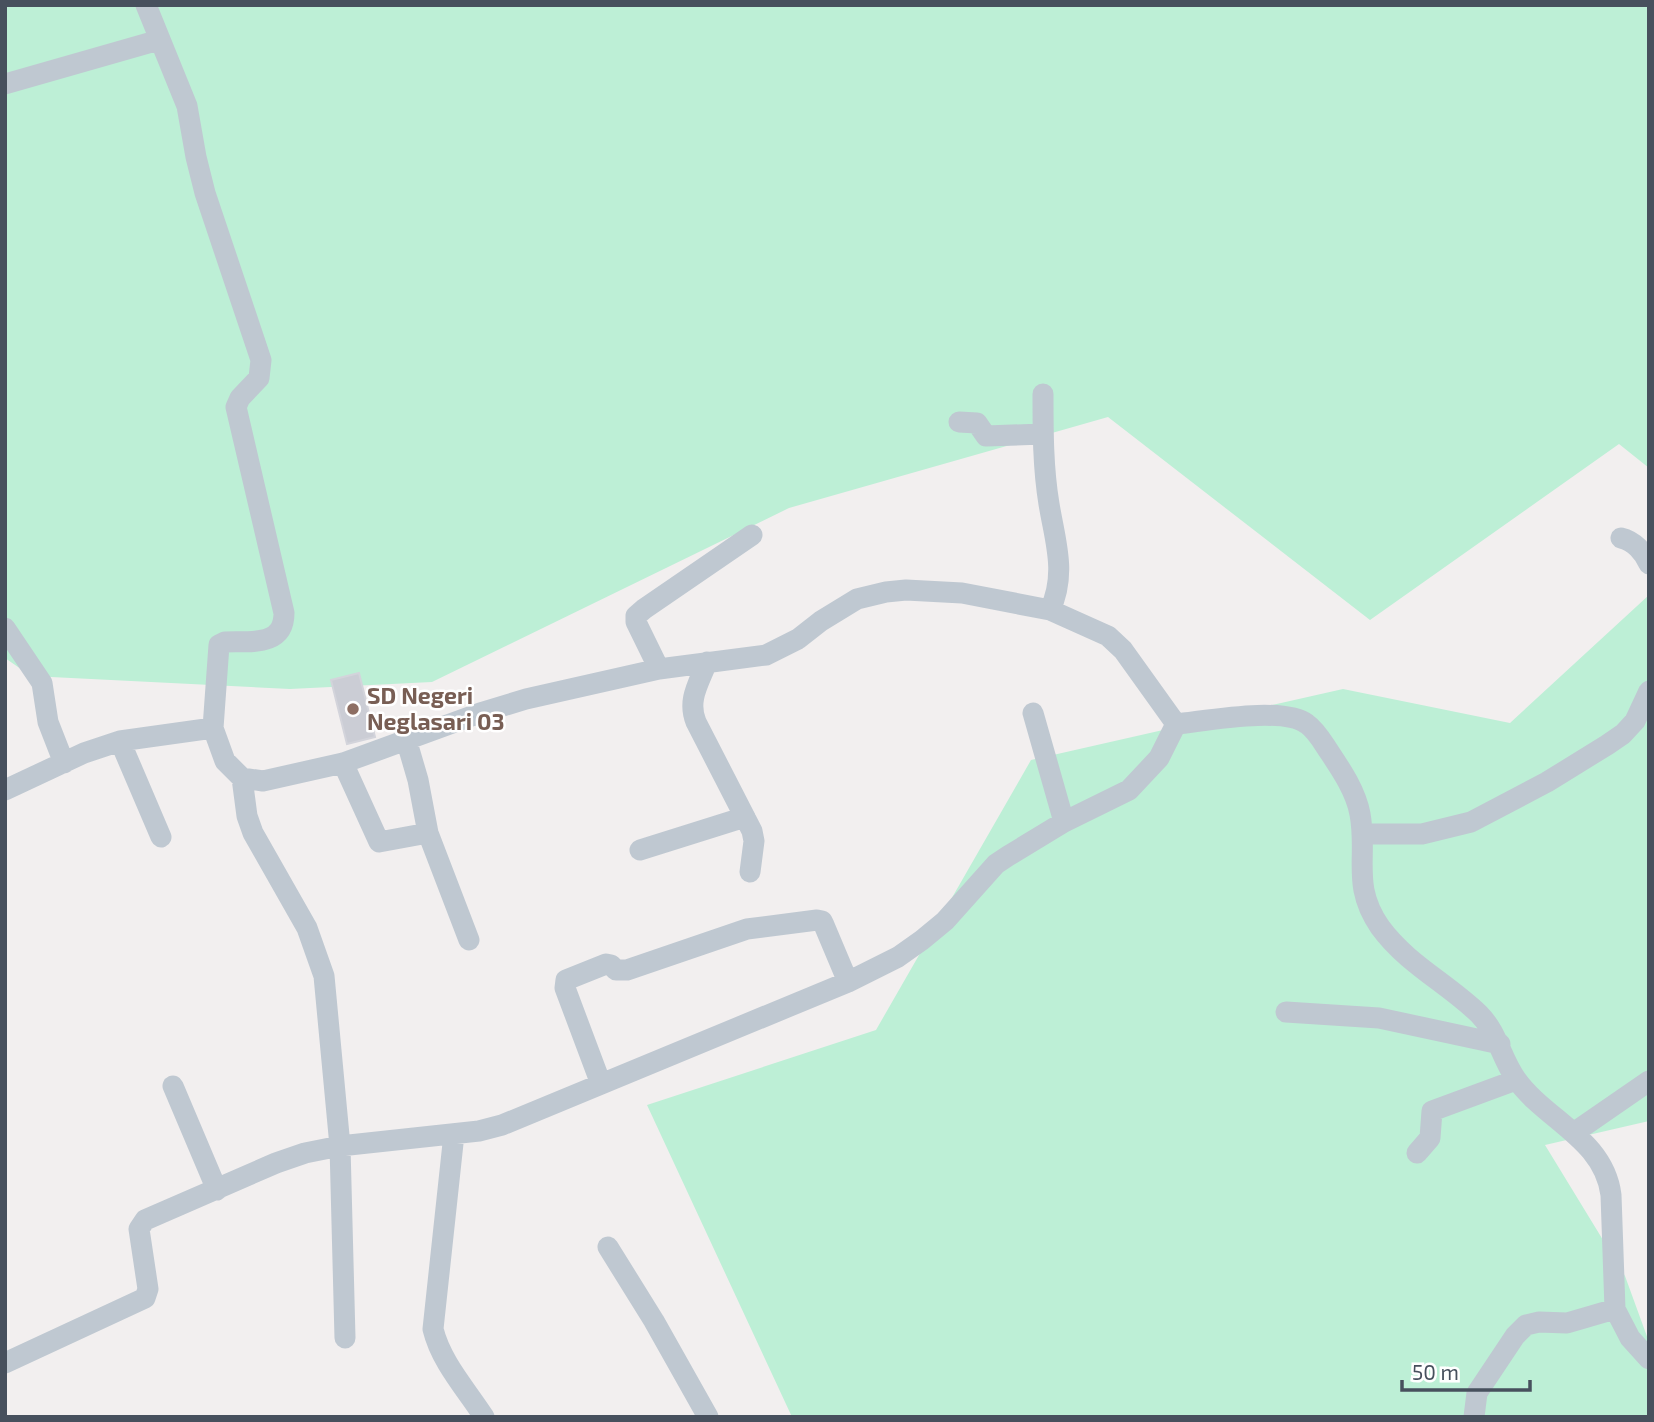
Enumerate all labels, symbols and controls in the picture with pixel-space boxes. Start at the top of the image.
place label: SD Negeri Neglasari 03 [367,681,505,735]
marker: SD Negeri Neglasari 03 [345,701,361,717]
scale bar [1402,1348,1530,1392]
text: 50 m [1412,1359,1459,1384]

